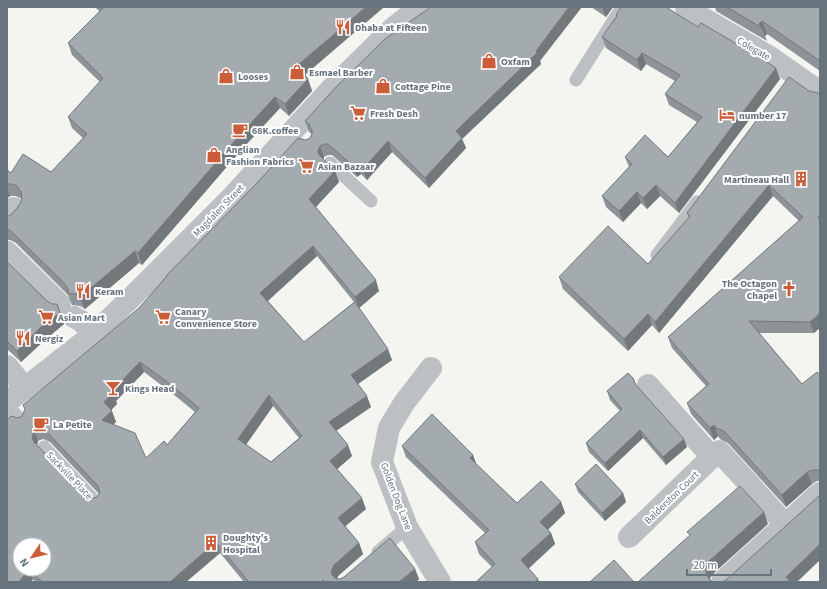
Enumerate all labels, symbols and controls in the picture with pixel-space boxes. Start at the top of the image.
restaurant icon: Dhaba at Fifteen [334,18,352,36]
place label: Dhaba at Fifteen [355,21,427,35]
street label: Colegate [734,34,773,64]
shop icon: Oxfam [480,52,498,70]
place label: Oxfam [501,55,530,69]
shop icon: Esmael Barber [288,63,306,81]
place label: Esmael Barber [309,66,373,80]
shop icon: Looses [217,67,235,85]
place label: Looses [238,70,269,84]
shop icon: Cottage Pine [374,77,392,95]
place label: Cottage Pine [395,80,451,94]
supermarket icon: Fresh Desh [349,104,367,122]
hotel icon: number 17 [718,106,736,124]
place label: Fresh Desh [370,107,418,121]
place label: number 17 [739,109,786,123]
cafe icon: 68K.coffee [231,121,249,139]
place label: 68K.coffee [252,124,298,138]
place label: Anglian Fashion Fabrics [225,143,295,169]
shop icon: Anglian Fashion Fabrics [205,146,223,164]
supermarket icon: Asian Bazaar [297,157,315,175]
place label: Asian Bazaar [317,160,374,174]
building icon: Martineau Hall [792,170,810,188]
place label: Martineau Hall [724,173,789,187]
street label: Magdalen Street [190,181,248,240]
place label: The Octagon Chapel [722,277,777,303]
church icon: The Octagon Chapel [780,280,798,298]
restaurant icon: Keram [74,282,92,300]
place label: Keram [95,285,124,299]
place label: Canary Convenience Store [175,305,257,331]
supermarket icon: Asian Mart [37,308,55,326]
supermarket icon: Canary Convenience Store [154,308,172,326]
place label: Asian Mart [57,311,105,325]
restaurant icon: Nergiz [14,329,32,347]
place label: Nergiz [35,332,64,346]
bar icon: Kings Head [104,379,122,397]
place label: Kings Head [125,382,174,396]
cafe icon: La Petite [32,415,50,433]
place label: La Petite [53,418,92,432]
street label: Sackville Place [43,449,96,503]
street label: Golden Dog Lane [377,461,415,532]
street label: Balderston Court [641,468,703,527]
place label: Doughty's Hospital [223,531,268,557]
building icon: Doughty's Hospital [202,534,220,552]
north arrow [12,537,52,577]
scale bar [687,551,771,577]
text: N [16,555,32,570]
text: 20 m [693,557,717,574]

